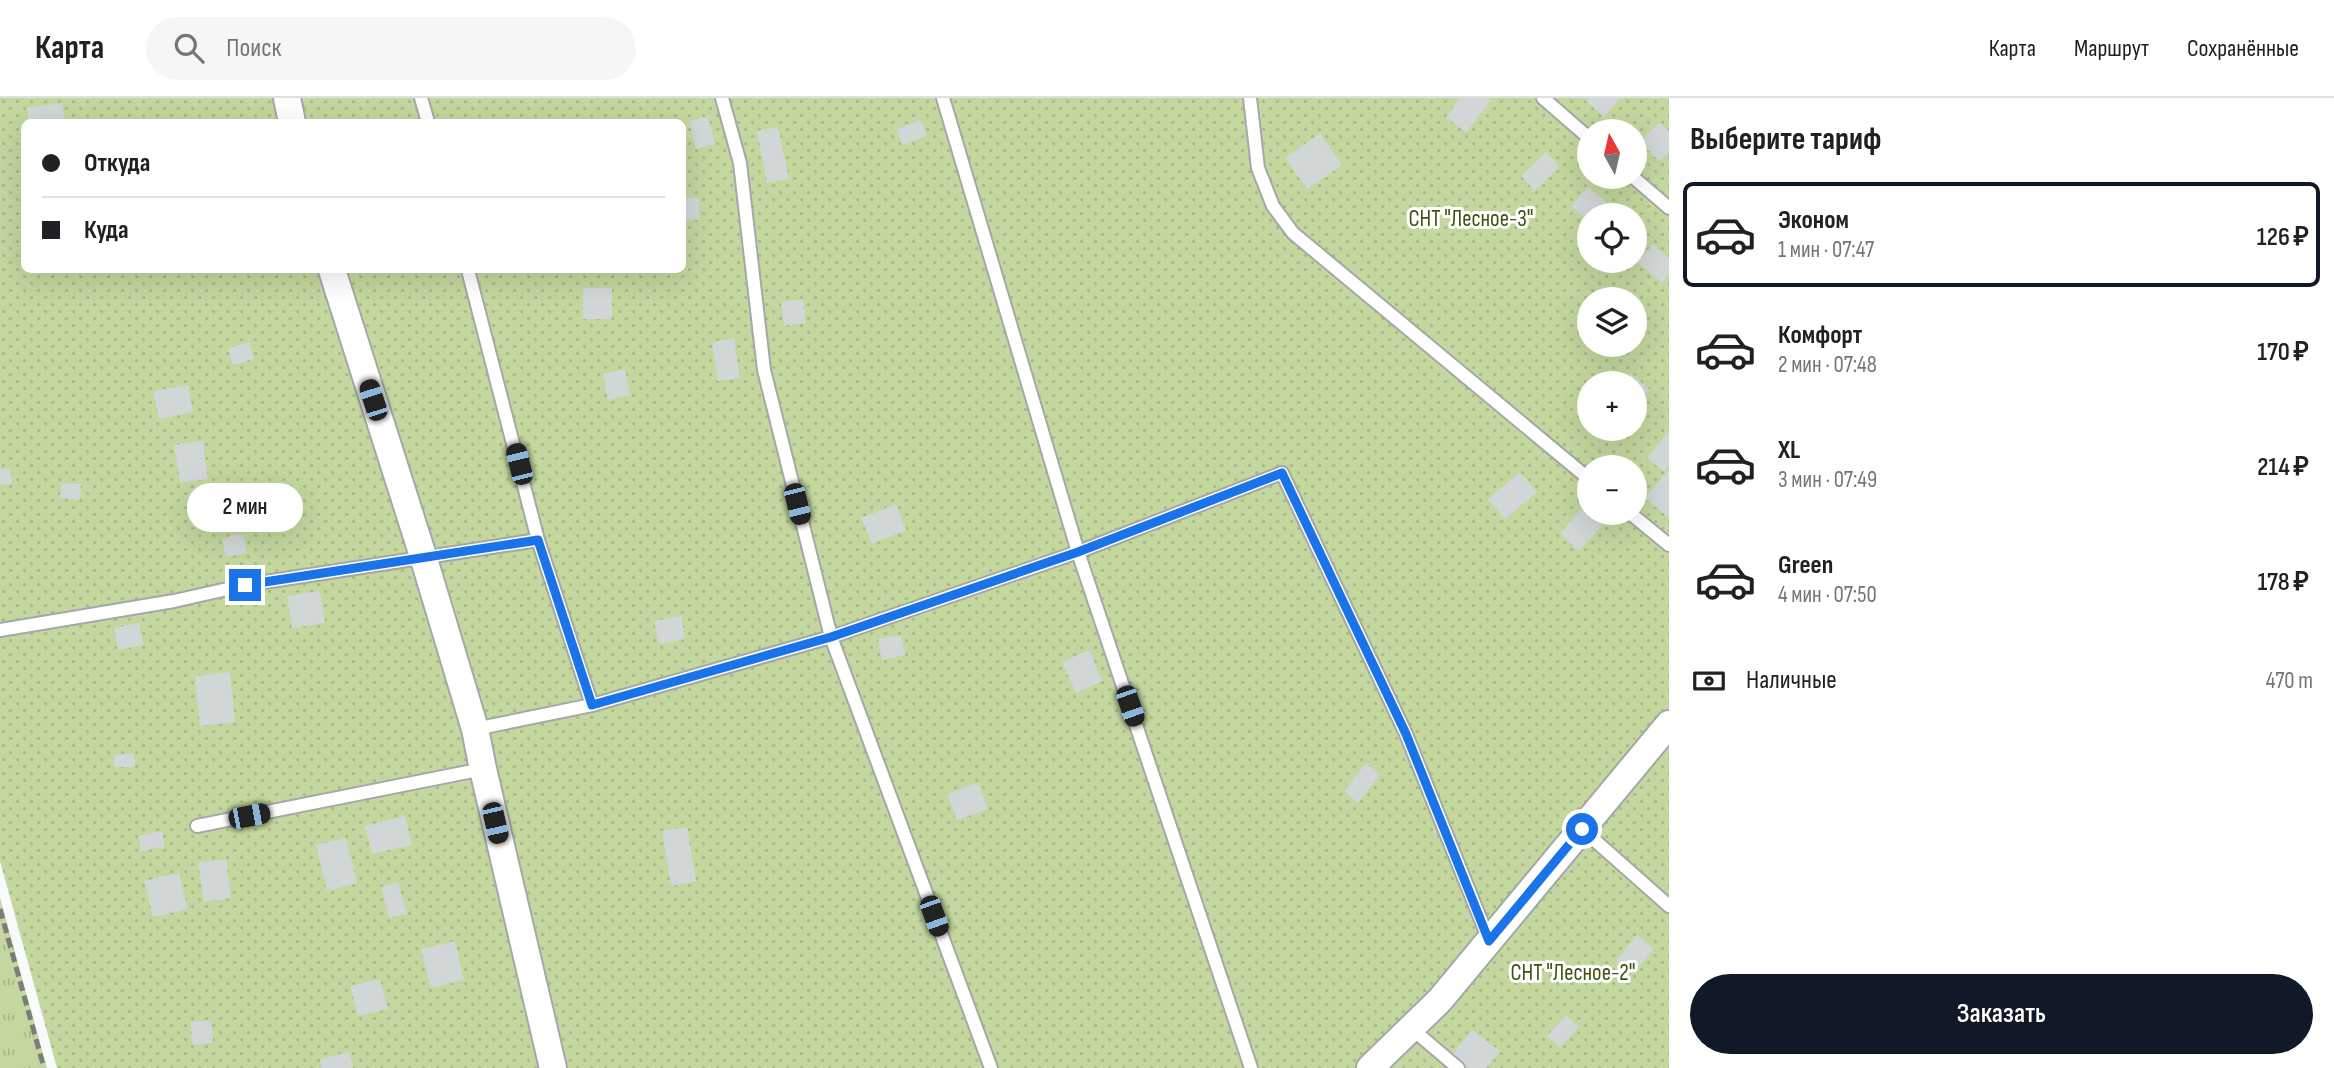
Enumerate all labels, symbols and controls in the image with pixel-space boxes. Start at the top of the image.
search box [146,17,636,80]
text: Карта [35,28,104,68]
icon: search [170,29,208,67]
text: Поиск [226,33,281,64]
text: Карта [1989,34,2036,63]
text: Маршрут [2074,34,2149,63]
text: Сохранённые [2187,34,2299,63]
north arrow [1577,119,1647,189]
map controls [1577,119,1647,525]
text: Выберите тариф [1690,120,1881,159]
text: Откуда [84,148,150,179]
button: locate [1577,203,1647,273]
icon: car [1694,203,1757,266]
park label: СНТ "Лесное-3" [1408,205,1534,233]
text: Эконом [1778,205,1849,236]
text: Куда [84,215,129,246]
text: 126 ₽ [2257,222,2309,253]
text: 1 мин · 07:47 [1778,236,1874,264]
button: layers [1577,287,1647,357]
icon: car [1694,318,1757,381]
text: Комфорт [1778,320,1862,351]
text: 170 ₽ [2257,337,2309,368]
text: 2 мин · 07:48 [1778,351,1877,379]
button: + [1577,371,1647,441]
car [357,377,390,423]
icon: car [1694,433,1757,496]
text: XL [1778,435,1800,466]
car [504,441,535,487]
text: 214 ₽ [2257,452,2309,483]
button: − [1577,455,1647,525]
text: 3 мин · 07:49 [1778,466,1877,494]
car [782,481,813,527]
callout: 2 мин [187,484,303,532]
text: 2 мин [223,493,267,521]
icon: car [1694,548,1757,611]
text: Green [1778,550,1833,581]
text: 178 ₽ [2257,567,2309,598]
route end [229,569,261,601]
text: 4 мин · 07:50 [1778,581,1877,609]
icon: cash [1690,662,1728,700]
text: Наличные [1746,665,1837,696]
text: 470 m [2266,667,2313,695]
car [1114,683,1147,729]
car [481,800,510,846]
car [227,802,272,830]
route start [1566,813,1598,845]
car [917,893,952,939]
park label: СНТ "Лесное-2" [1510,959,1636,987]
button: Заказать [1690,974,2313,1054]

